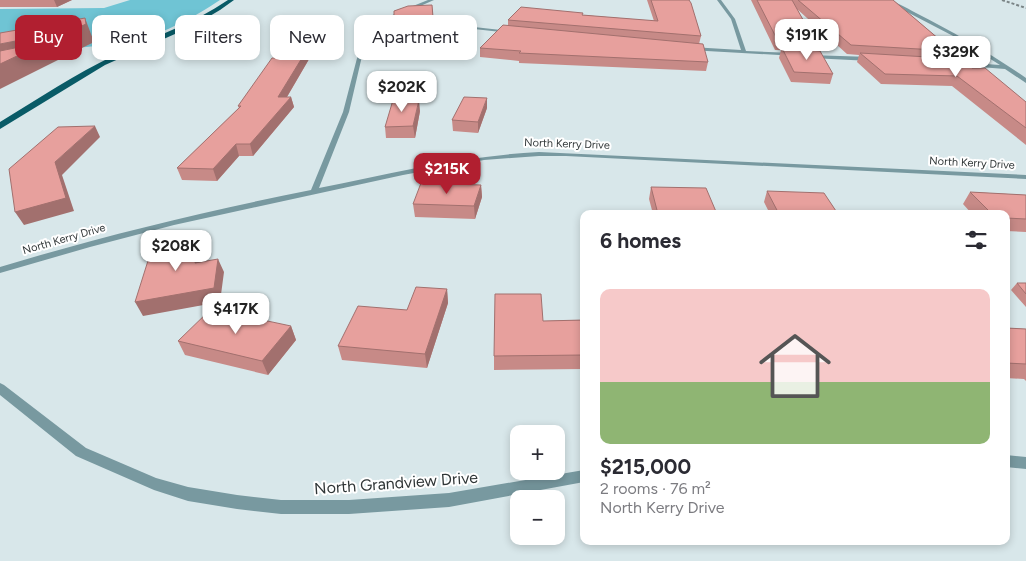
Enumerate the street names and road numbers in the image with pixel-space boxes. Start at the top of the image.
street label: North Kerry Drive [524,136,610,152]
street label: North Kerry Drive [929,154,1015,172]
street label: North Kerry Drive [21,221,107,257]
street label: North Grandview Drive [313,468,479,498]

